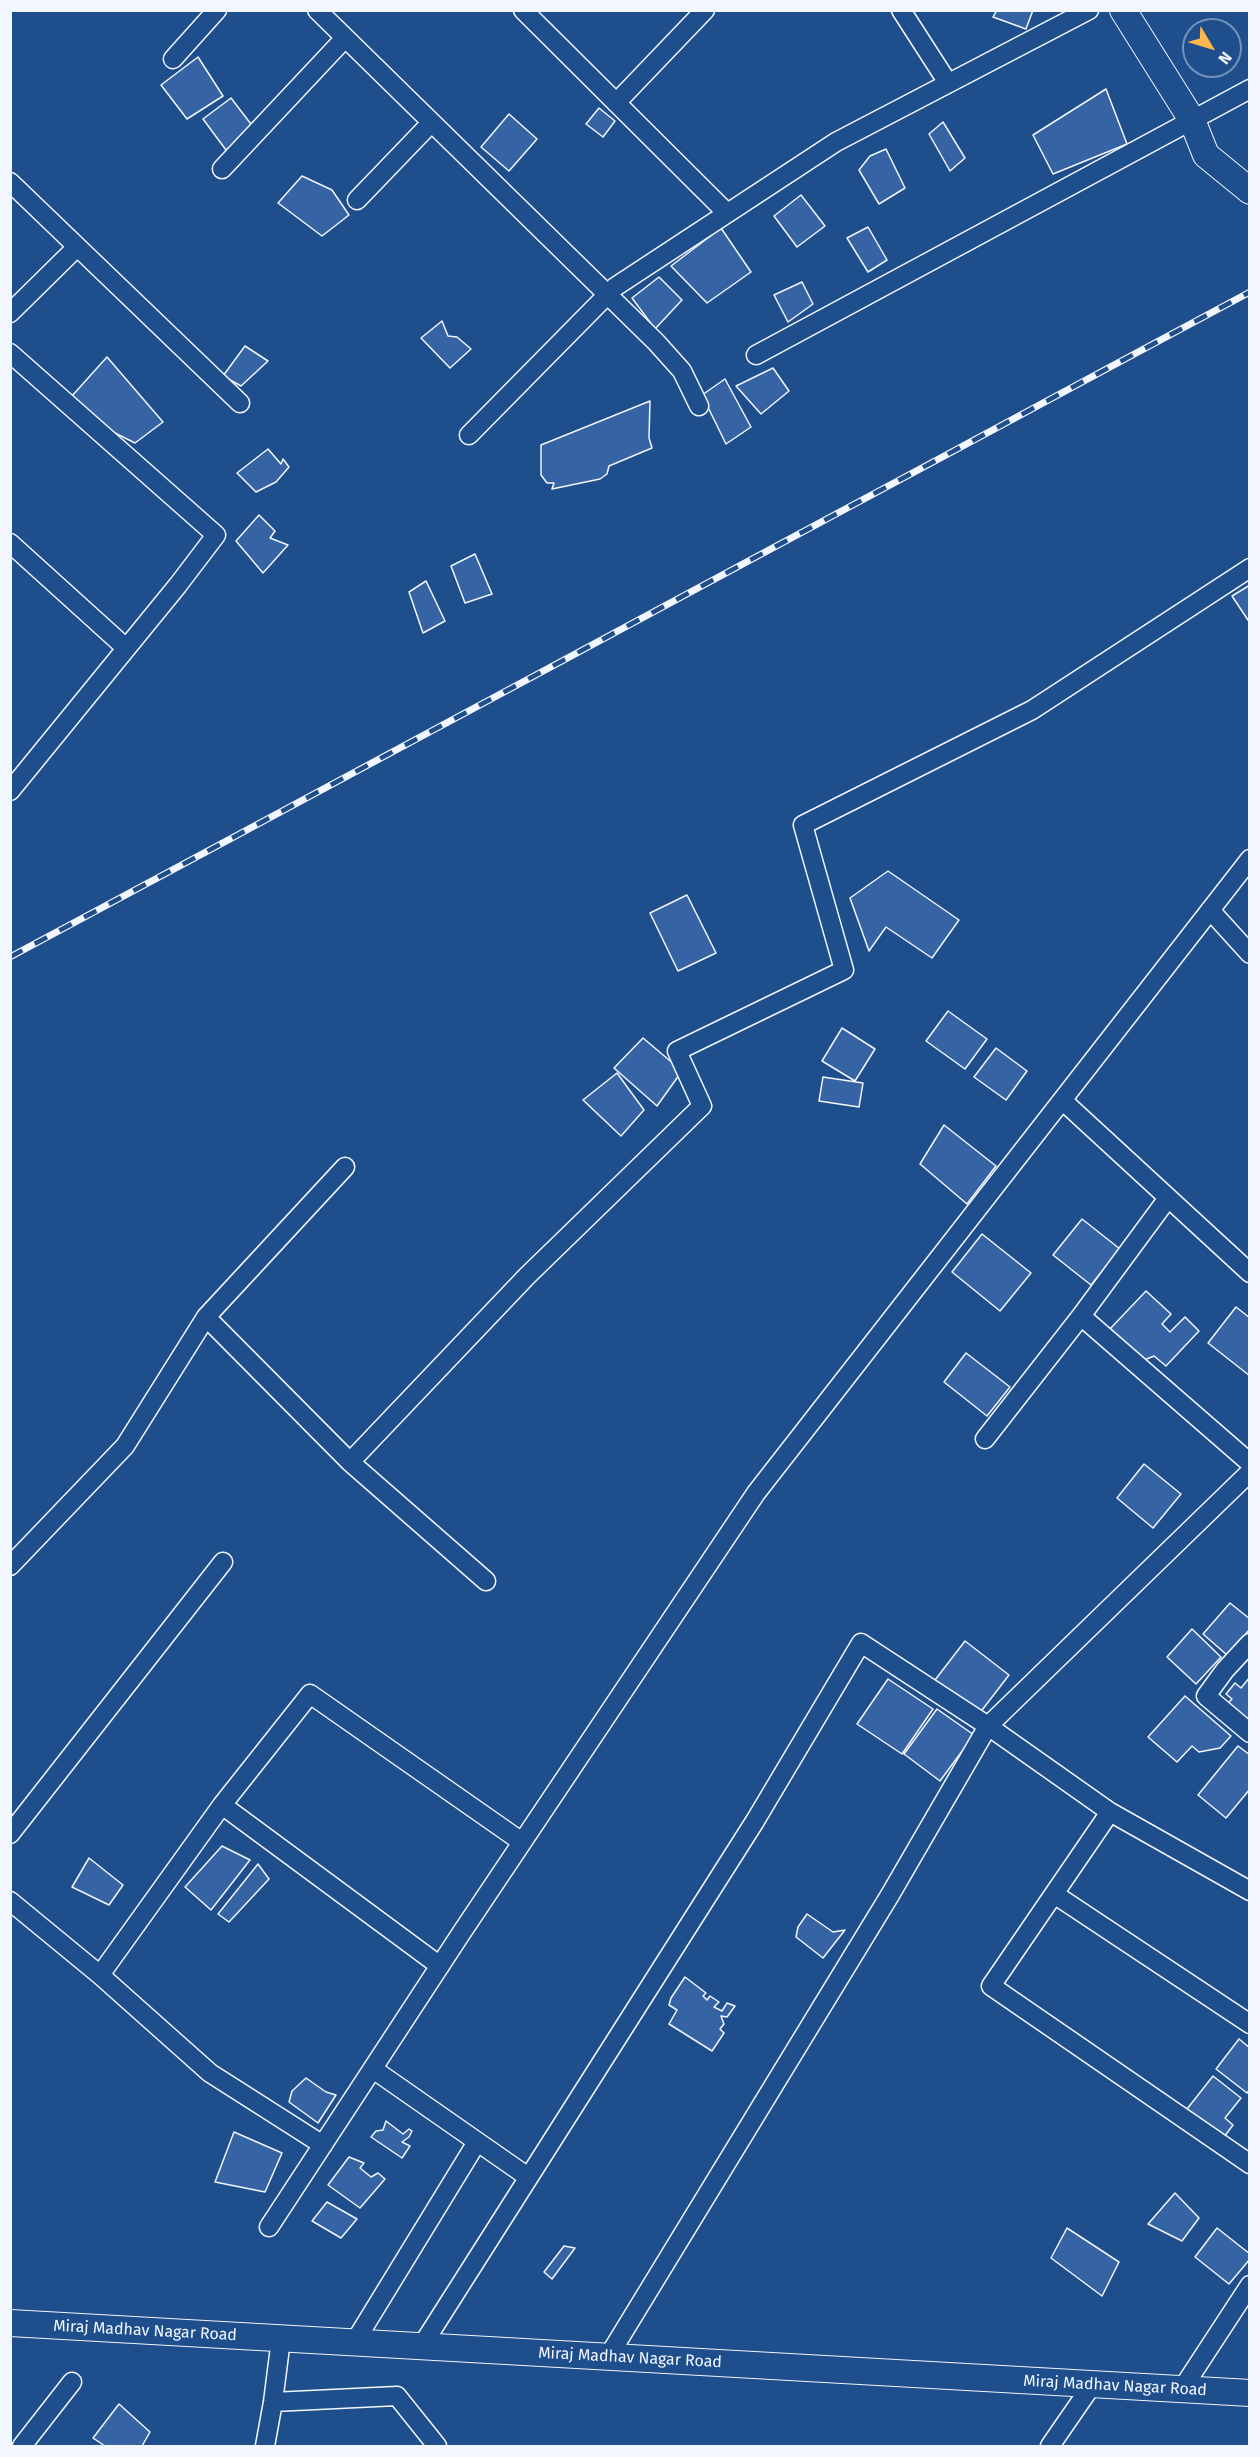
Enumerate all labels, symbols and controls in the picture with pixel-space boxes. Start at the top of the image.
north arrow [1182,18,1242,78]
text: N [1214,48,1236,68]
street label: Miraj Madhav Nagar Road [53,2317,237,2345]
street label: Miraj Madhav Nagar Road [538,2344,722,2372]
street label: Miraj Madhav Nagar Road [1023,2372,1207,2400]

